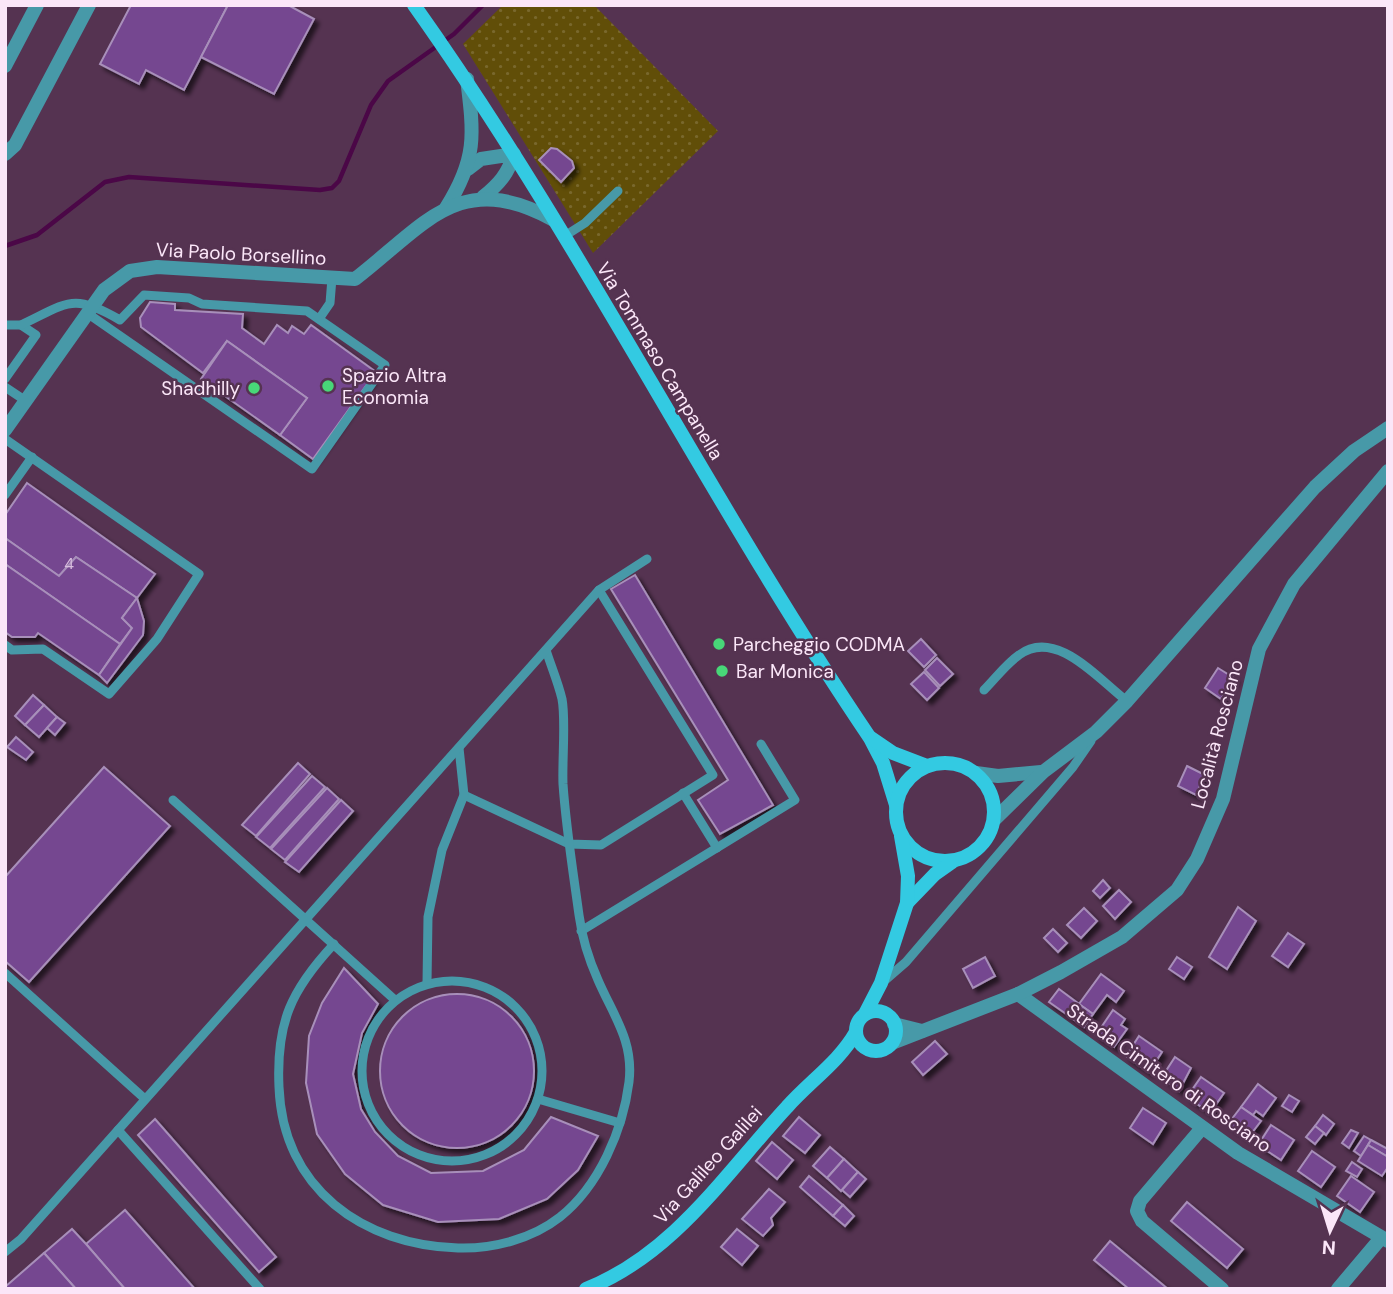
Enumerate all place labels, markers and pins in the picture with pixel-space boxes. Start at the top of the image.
place label: Spazio Altra Economia [342,363,447,410]
place label: Shadhilly [161,376,240,401]
marker: Spazio Altra Economia [320,378,336,394]
marker: Shadhilly [246,380,262,396]
place label: Parcheggio CODMA [733,632,906,657]
marker: Parcheggio CODMA [711,636,727,652]
place label: Bar Monica [736,659,834,684]
marker: Bar Monica [714,663,730,679]

